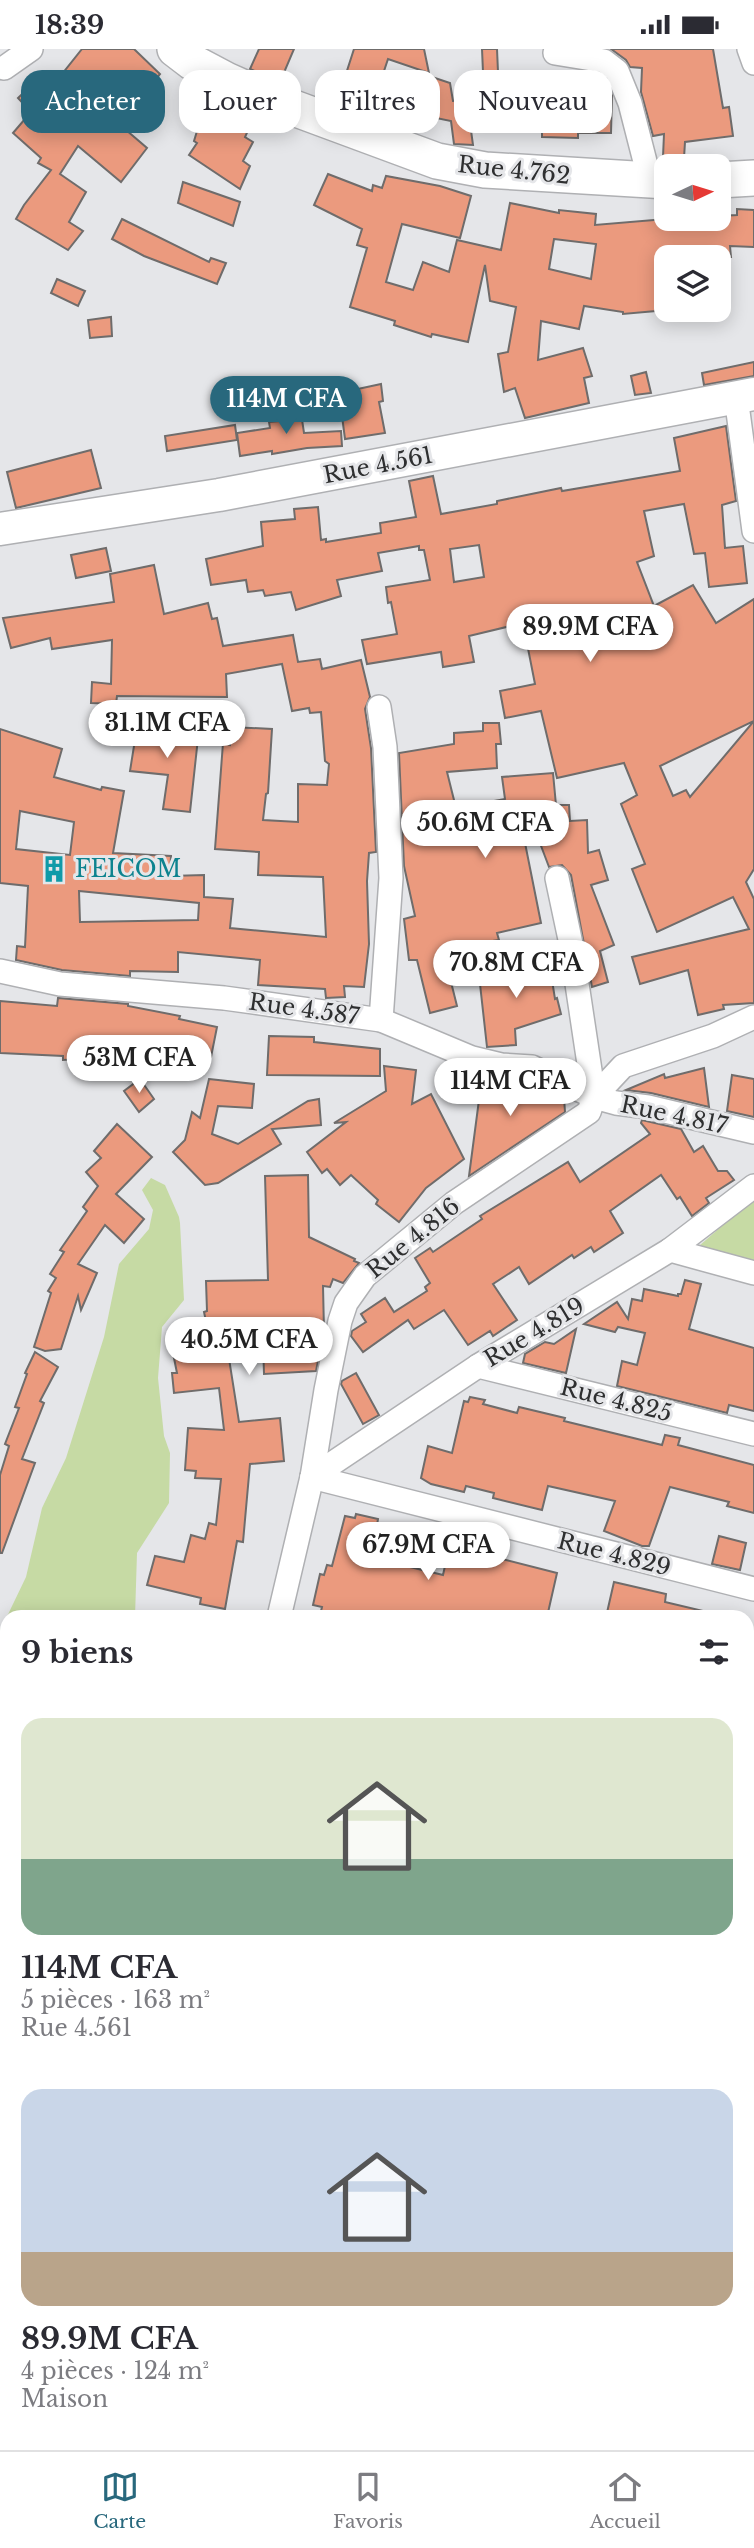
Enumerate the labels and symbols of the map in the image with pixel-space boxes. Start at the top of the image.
street label: Rue 4.762 [456,150,572,190]
north arrow [654,154,732,231]
pin: 114M CFA [214,377,358,436]
street label: Rue 4.561 [321,441,435,489]
pin: 89.9M CFA [510,605,670,664]
pin: 31.1M CFA [87,701,247,760]
pin: 50.6M CFA [405,801,565,860]
building icon: FEICOM [39,854,69,884]
place label: FEICOM [75,855,181,883]
pin: 70.8M CFA [436,941,596,1000]
street label: Rue 4.587 [247,987,362,1031]
pin: 53M CFA [74,1035,204,1095]
pin: 114M CFA [438,1059,582,1118]
street label: Rue 4.817 [618,1090,730,1140]
street label: Rue 4.816 [361,1192,465,1284]
street label: Rue 4.819 [479,1291,589,1373]
pin: 40.5M CFA [169,1317,329,1377]
street label: Rue 4.825 [557,1373,675,1427]
pin: 67.9M CFA [348,1523,508,1582]
street label: Rue 4.829 [554,1526,674,1582]

